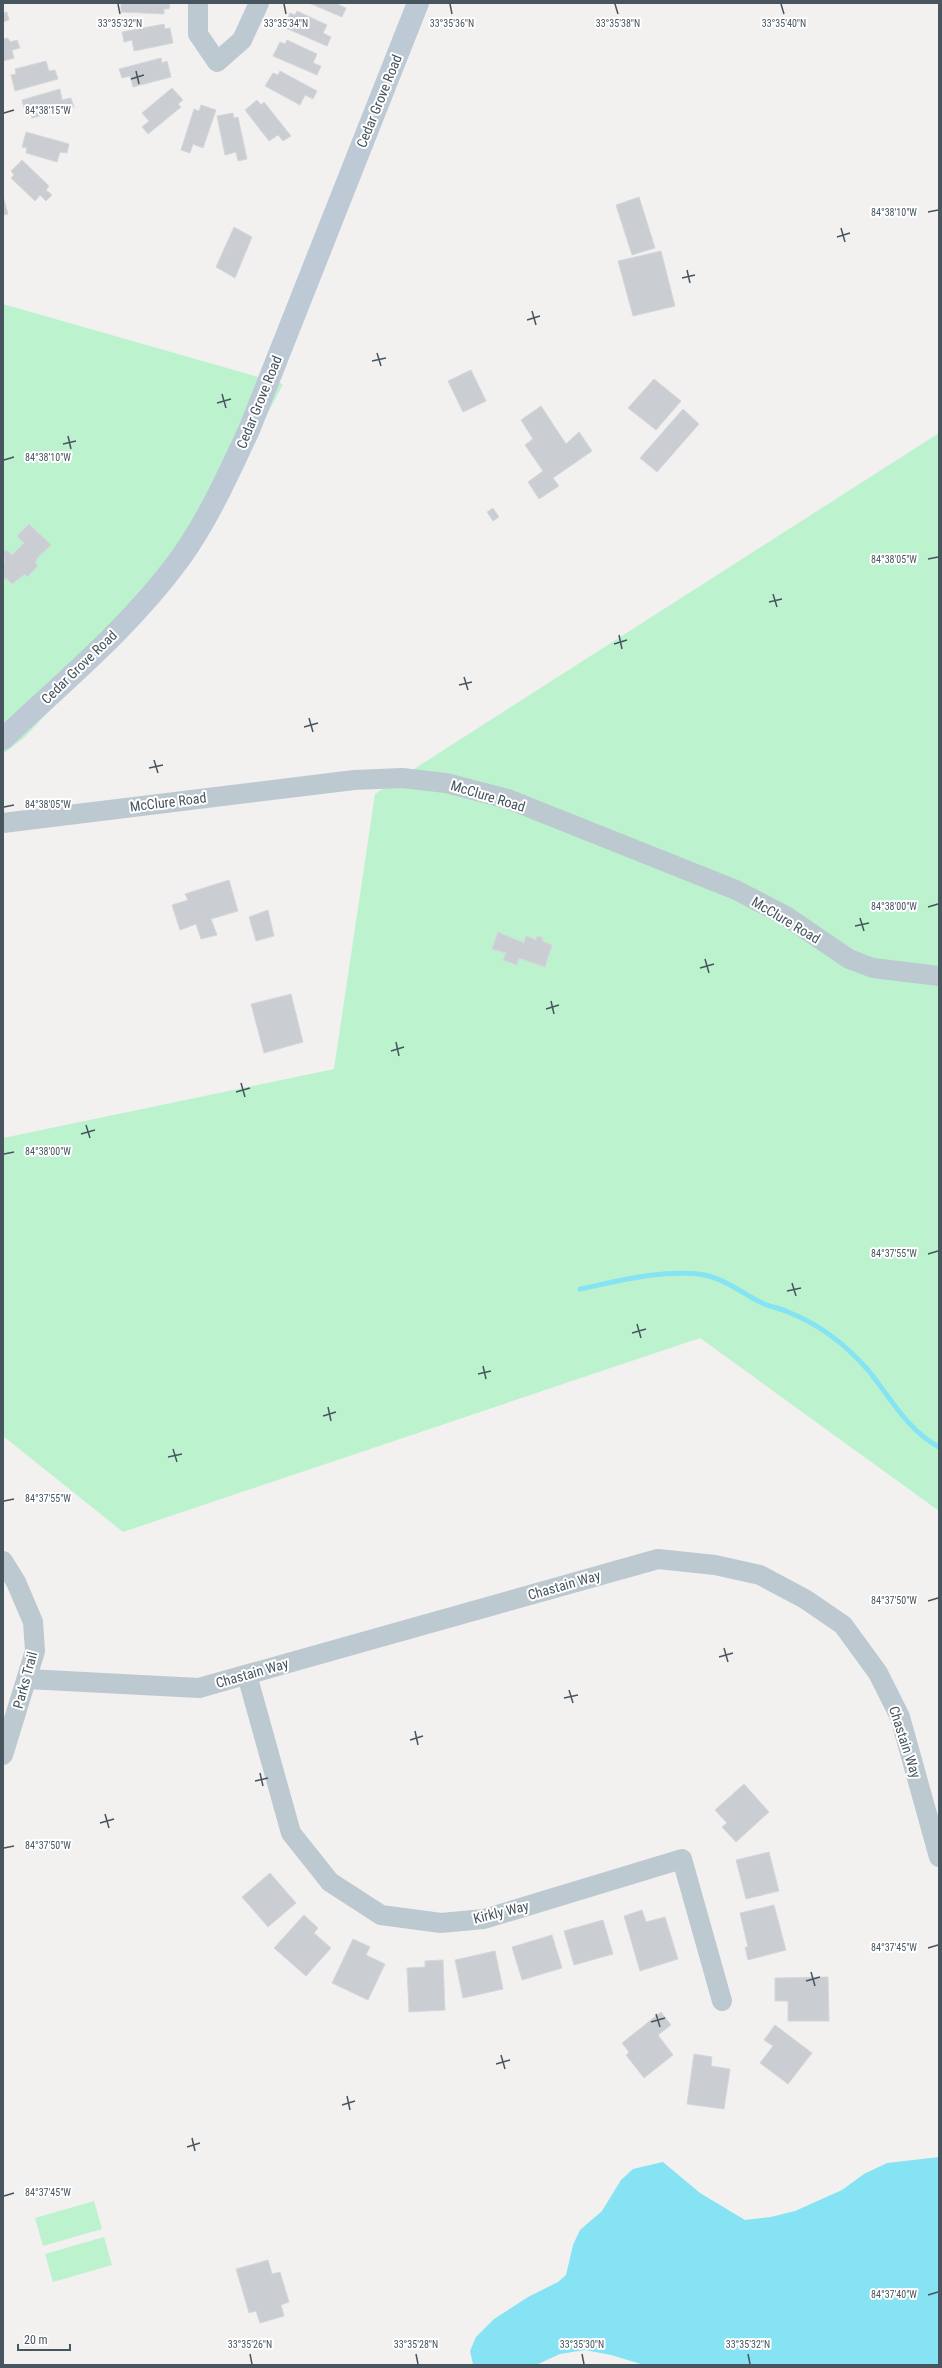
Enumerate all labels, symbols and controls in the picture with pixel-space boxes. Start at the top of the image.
text: 33°35'32"N [98,18,142,29]
text: 33°35'34"N [264,18,308,29]
text: 33°35'36"N [430,18,474,29]
text: 33°35'38"N [596,18,640,29]
text: 33°35'40"N [762,18,806,29]
street label: Cedar Grove Road [353,52,405,150]
text: 84°38'15"W [25,105,71,116]
text: 84°38'10"W [871,207,917,218]
street label: Cedar Grove Road [233,353,285,451]
text: 84°38'10"W [25,452,71,463]
text: 84°38'05"W [871,554,917,565]
street label: Cedar Grove Road [38,627,120,707]
street label: McClure Road [449,777,527,815]
street label: McClure Road [129,789,207,815]
text: 84°38'05"W [25,799,71,810]
street label: McClure Road [749,893,823,947]
text: 84°38'00"W [871,901,917,912]
text: 84°38'00"W [25,1146,71,1157]
text: 84°37'55"W [871,1248,917,1259]
text: 84°37'55"W [25,1493,71,1504]
street label: Chastain Way [526,1567,602,1603]
text: 84°37'50"W [871,1595,917,1606]
street label: Parks Trail [10,1650,40,1710]
street label: Chastain Way [214,1655,290,1691]
street label: Chastain Way [886,1704,924,1780]
text: 84°37'50"W [25,1840,71,1851]
street label: Kirkly Way [472,1897,531,1927]
text: 84°37'45"W [871,1942,917,1953]
text: 84°37'45"W [25,2187,71,2198]
text: 84°37'40"W [871,2289,917,2300]
scale bar [18,2326,70,2352]
text: 20 m [24,2333,48,2347]
text: 33°35'26"N [228,2339,272,2350]
text: 33°35'28"N [394,2339,438,2350]
text: 33°35'30"N [560,2339,604,2350]
text: 33°35'32"N [726,2339,770,2350]

